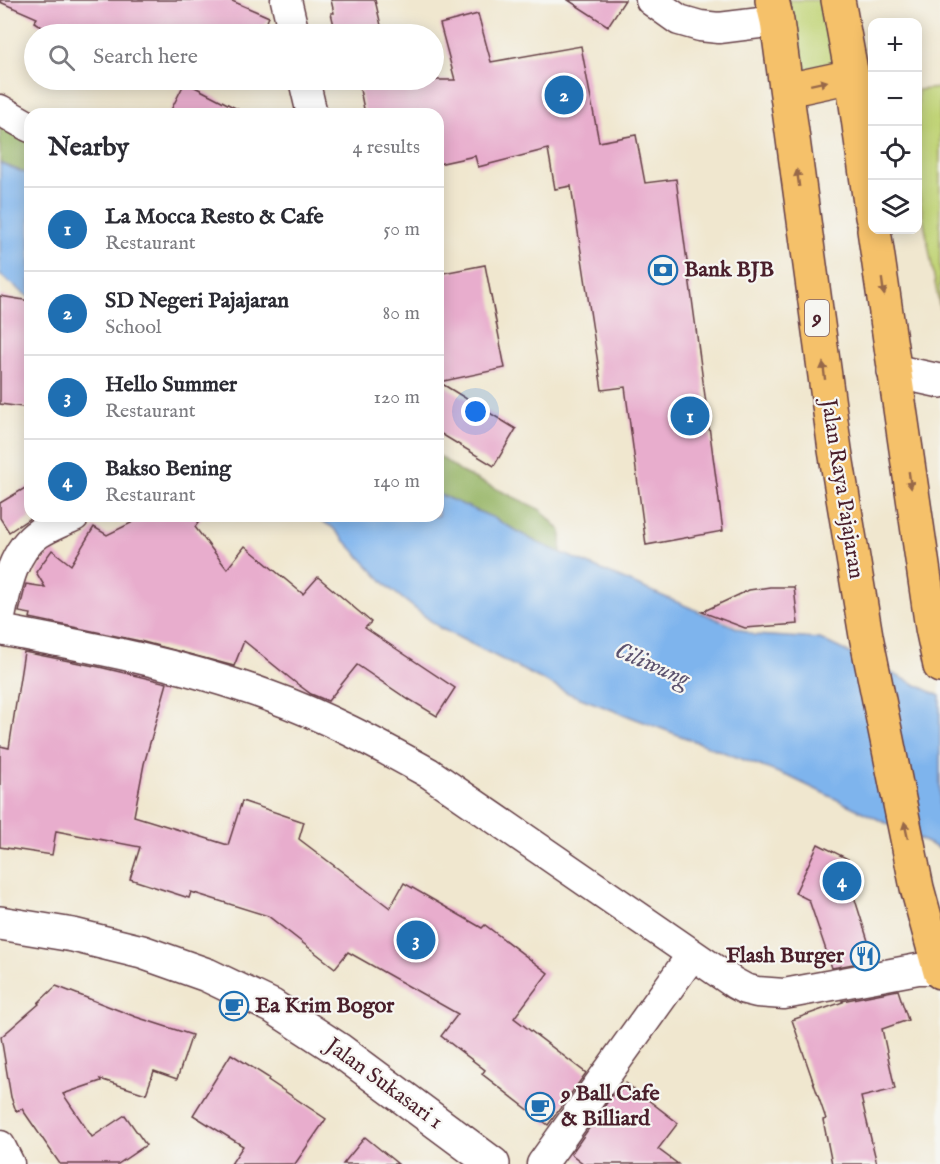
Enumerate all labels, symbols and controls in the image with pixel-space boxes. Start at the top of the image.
map controls [868,18,922,234]
button: + [868,18,922,72]
search box [24,24,444,90]
icon: search [45,41,78,74]
text: Search here [93,43,198,71]
pin: 2 [544,72,584,118]
button: − [868,72,922,126]
one-way arrow [810,78,829,87]
button: locate [868,126,922,180]
text: Nearby [48,131,129,164]
text: 4 results [353,135,420,160]
one-way arrow [794,168,803,187]
button: layers [868,180,922,234]
text: La Mocca Resto & Cafe [105,203,324,231]
text: 1 [64,217,71,242]
text: 50 m [383,217,420,242]
text: Restaurant [105,231,196,256]
bank icon: Bank BJB [647,254,679,286]
place label: Bank BJB [684,256,775,284]
one-way arrow [878,278,887,297]
text: SD Negeri Pajajaran [105,287,289,315]
road number: 9 [805,300,829,336]
text: 2 [63,301,72,326]
text: 80 m [383,301,420,326]
text: School [105,315,161,340]
one-way arrow [819,362,829,381]
text: Hello Summer [105,371,237,399]
text: 3 [64,385,71,410]
text: 120 m [374,385,420,410]
pin: 1 [670,394,710,438]
street label: Jalan Raya Pajajaran [813,394,870,581]
your location [461,397,490,426]
text: Restaurant [105,399,196,424]
text: Bakso Bening [105,455,231,483]
text: 4 [63,469,72,494]
text: 140 m [373,469,420,494]
one-way arrow [906,471,915,490]
text: Restaurant [105,483,196,508]
water label: Ciliwung [610,635,695,695]
one-way arrow [901,821,910,840]
pin: 4 [822,858,862,904]
pin: 3 [396,918,436,962]
restaurant icon: Flash Burger [849,940,881,972]
place label: Flash Burger [726,942,845,970]
cafe icon: Ea Krim Bogor [218,990,250,1022]
place label: Ea Krim Bogor [255,992,395,1020]
street label: Jalan Sukasari 1 [317,1030,448,1136]
place label: 9 Ball Cafe & Billiard [560,1080,660,1133]
cafe icon: 9 Ball Cafe & Billiard [524,1091,556,1123]

